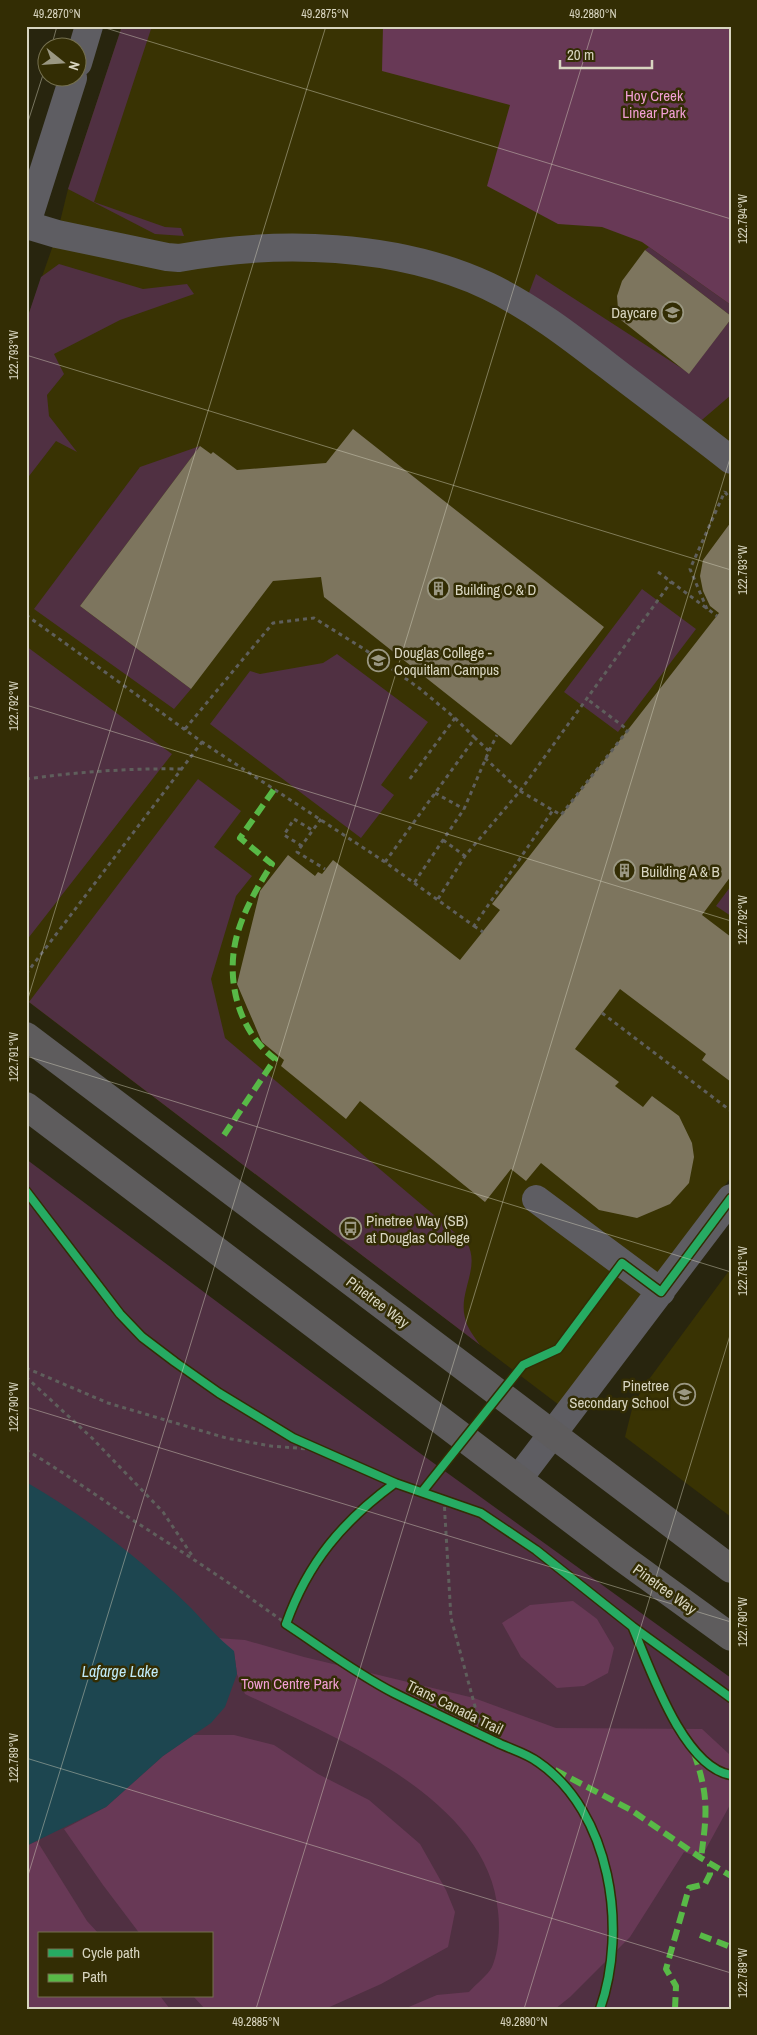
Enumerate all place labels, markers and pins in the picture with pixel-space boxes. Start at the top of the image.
school or university icon: Daycare [661,300,685,324]
place label: Daycare [611,302,657,323]
building icon: Building C & D [427,577,451,601]
place label: Building C & D [455,579,536,600]
place label: Douglas College - Coquitlam Campus [394,642,499,680]
school or university icon: Douglas College - Coquitlam Campus [366,649,390,673]
building icon: Building A & B [613,859,637,883]
place label: Building A & B [641,861,720,882]
place label: Pinetree Way (SB) at Douglas College [366,1210,470,1248]
bus stop icon: Pinetree Way (SB) at Douglas College [338,1217,362,1241]
place label: Pinetree Secondary School [569,1375,669,1413]
school or university icon: Pinetree Secondary School [673,1382,697,1406]

